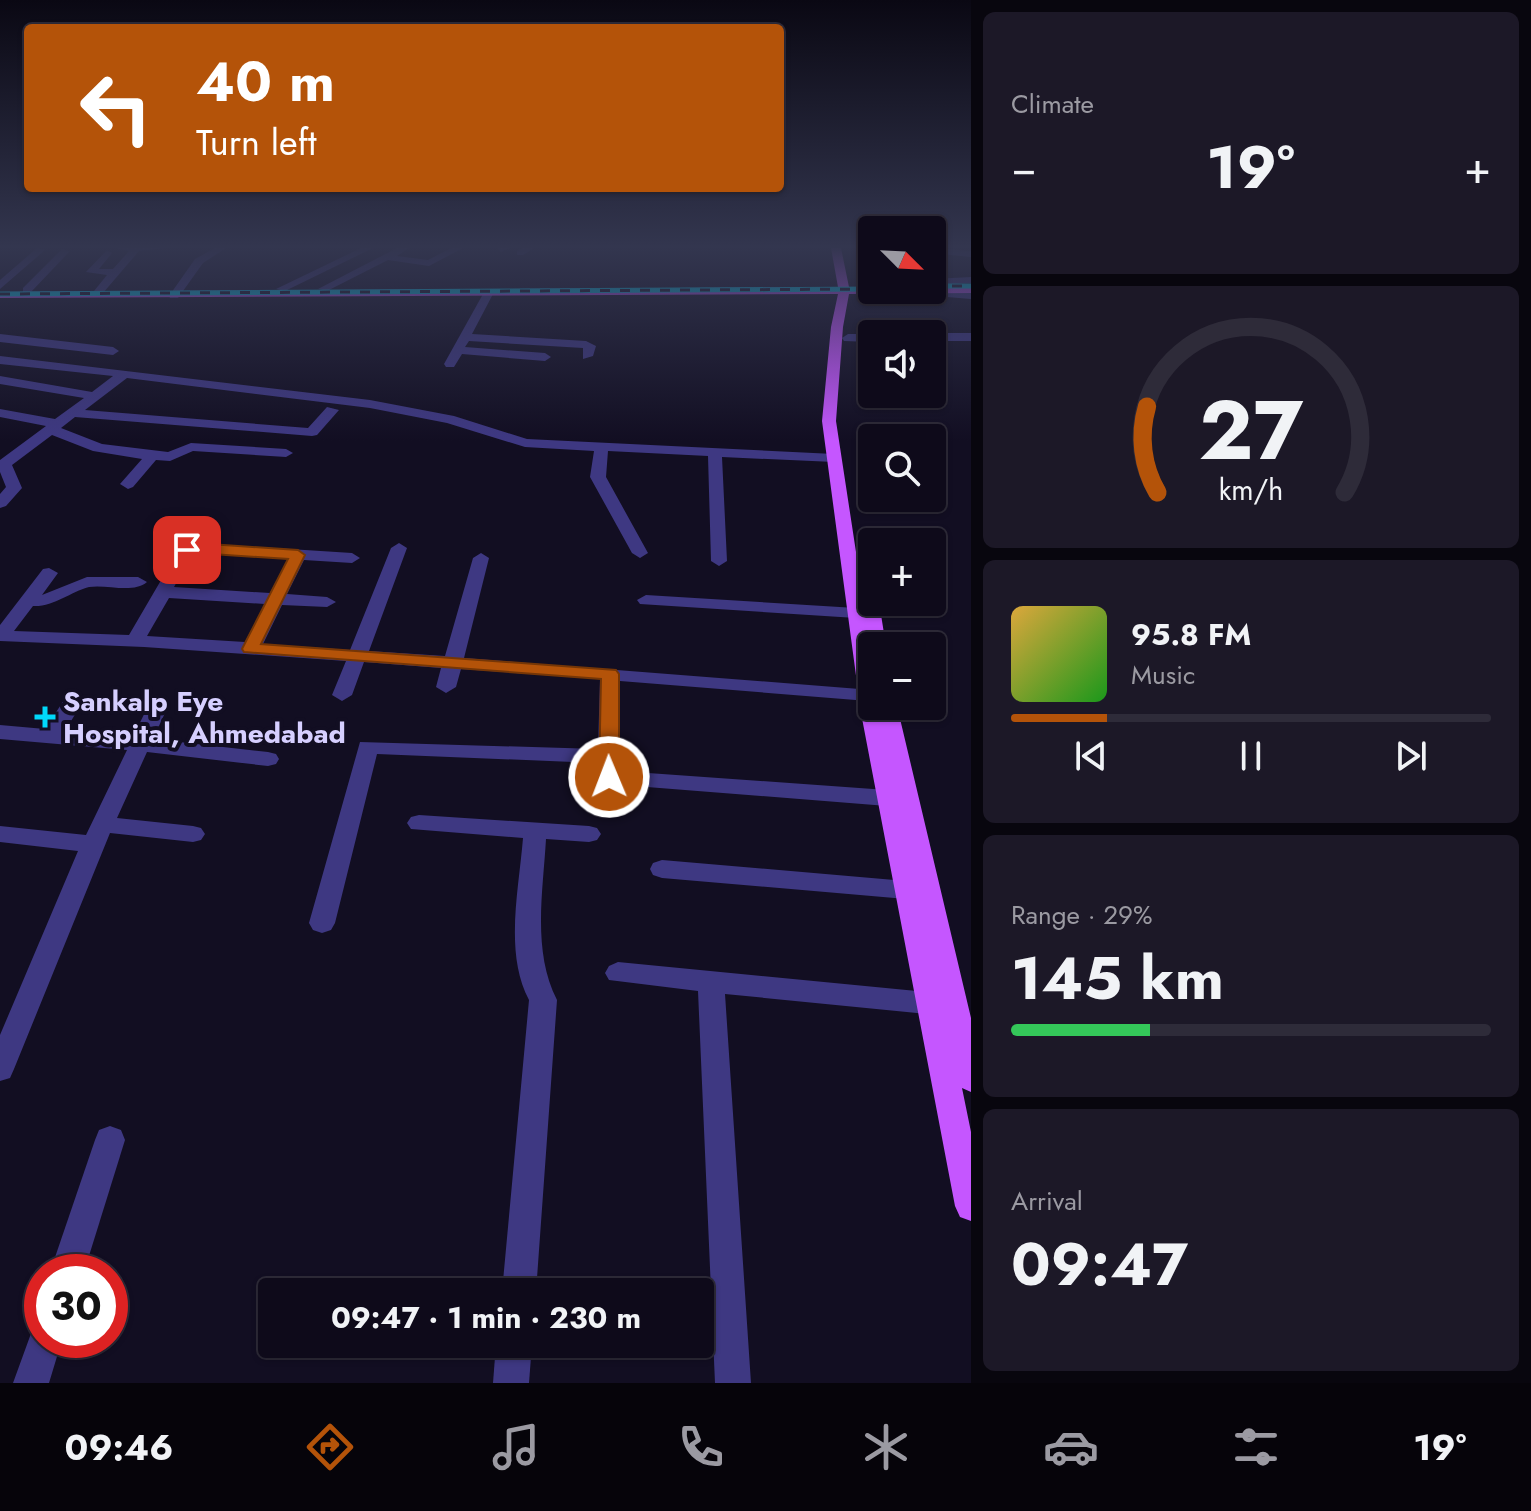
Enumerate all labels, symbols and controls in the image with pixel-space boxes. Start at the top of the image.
text: 40 m [196,41,335,122]
icon: left [64,56,168,160]
text: Climate [1011,85,1094,123]
text: Turn left [196,116,317,168]
text: 19° [1206,124,1295,211]
text: − [1011,136,1037,200]
text: + [1464,136,1491,200]
north arrow [858,216,946,304]
map controls [858,216,946,720]
button: sound [858,320,946,408]
text: 27 [1199,370,1303,490]
button: search [858,424,946,512]
text: km/h [1219,469,1283,511]
pin [153,516,221,584]
icon: arrive [165,528,209,572]
button: + [858,528,946,616]
text: 95.8 FM [1131,613,1251,656]
button: − [858,632,946,720]
text: Music [1131,656,1195,694]
place label: Sankalp Eye Hospital, Ahmedabad [63,681,346,754]
marker: Sankalp Eye Hospital, Ahmedabad [34,706,56,728]
icon: previous [1069,734,1113,778]
icon: pause [1229,734,1273,778]
icon: next [1389,734,1433,778]
position arrow [567,735,651,819]
text: Range · 29% [1011,896,1153,934]
text: 145 km [1011,935,1224,1022]
text: Arrival [1011,1182,1083,1220]
text: 09:47 [1011,1221,1188,1308]
speed limit sign: 30 [24,1254,128,1358]
text: 09:47 · 1 min · 230 m [331,1296,641,1339]
icon: directions [302,1419,358,1475]
icon: music [488,1419,544,1475]
icon: phone [673,1419,729,1475]
icon: climate [858,1419,914,1475]
icon: car [1043,1419,1099,1475]
icon: filters [1228,1419,1284,1475]
text: 09:46 [65,1421,173,1473]
text: 19° [1413,1421,1466,1473]

